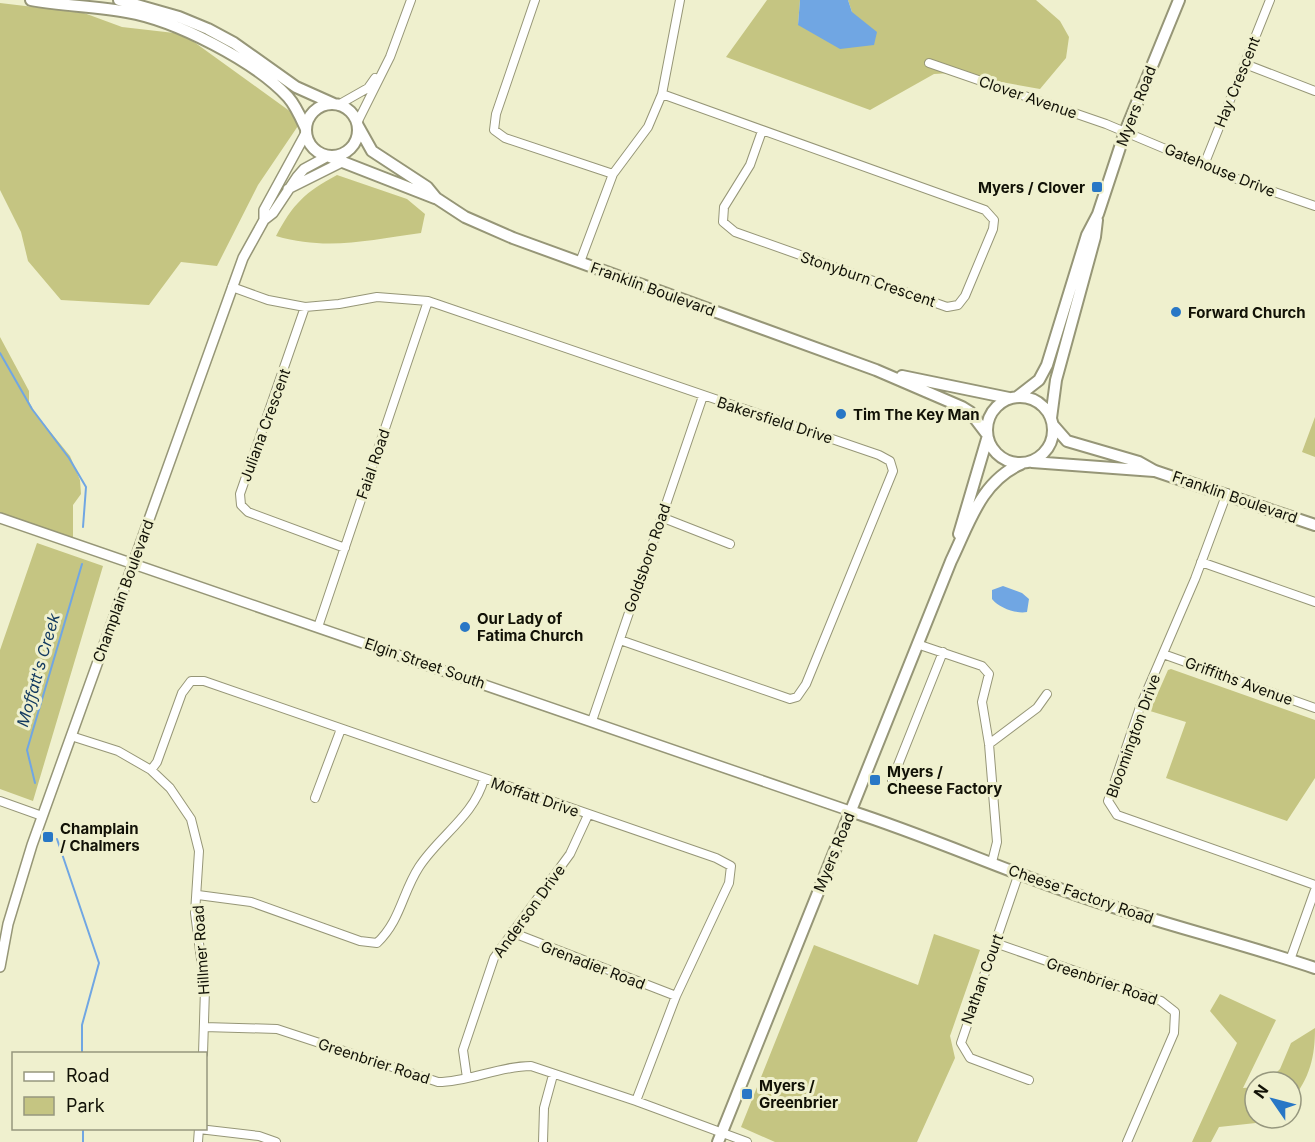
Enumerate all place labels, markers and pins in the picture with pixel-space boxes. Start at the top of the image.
place label: Myers / Clover [978,178,1085,197]
marker: Myers / Clover [1090,180,1104,194]
place label: Forward Church [1188,303,1306,322]
marker: Forward Church [1169,305,1183,319]
place label: Tim The Key Man [853,405,980,424]
marker: Tim The Key Man [834,407,848,421]
place label: Our Lady of Fatima Church [477,609,583,645]
marker: Our Lady of Fatima Church [458,620,472,634]
place label: Myers / Cheese Factory [887,762,1002,798]
marker: Myers / Cheese Factory [868,773,882,787]
place label: Champlain / Chalmers [60,819,140,855]
marker: Champlain / Chalmers [41,830,55,844]
place label: Myers / Greenbrier [759,1076,838,1112]
marker: Myers / Greenbrier [740,1087,754,1101]

